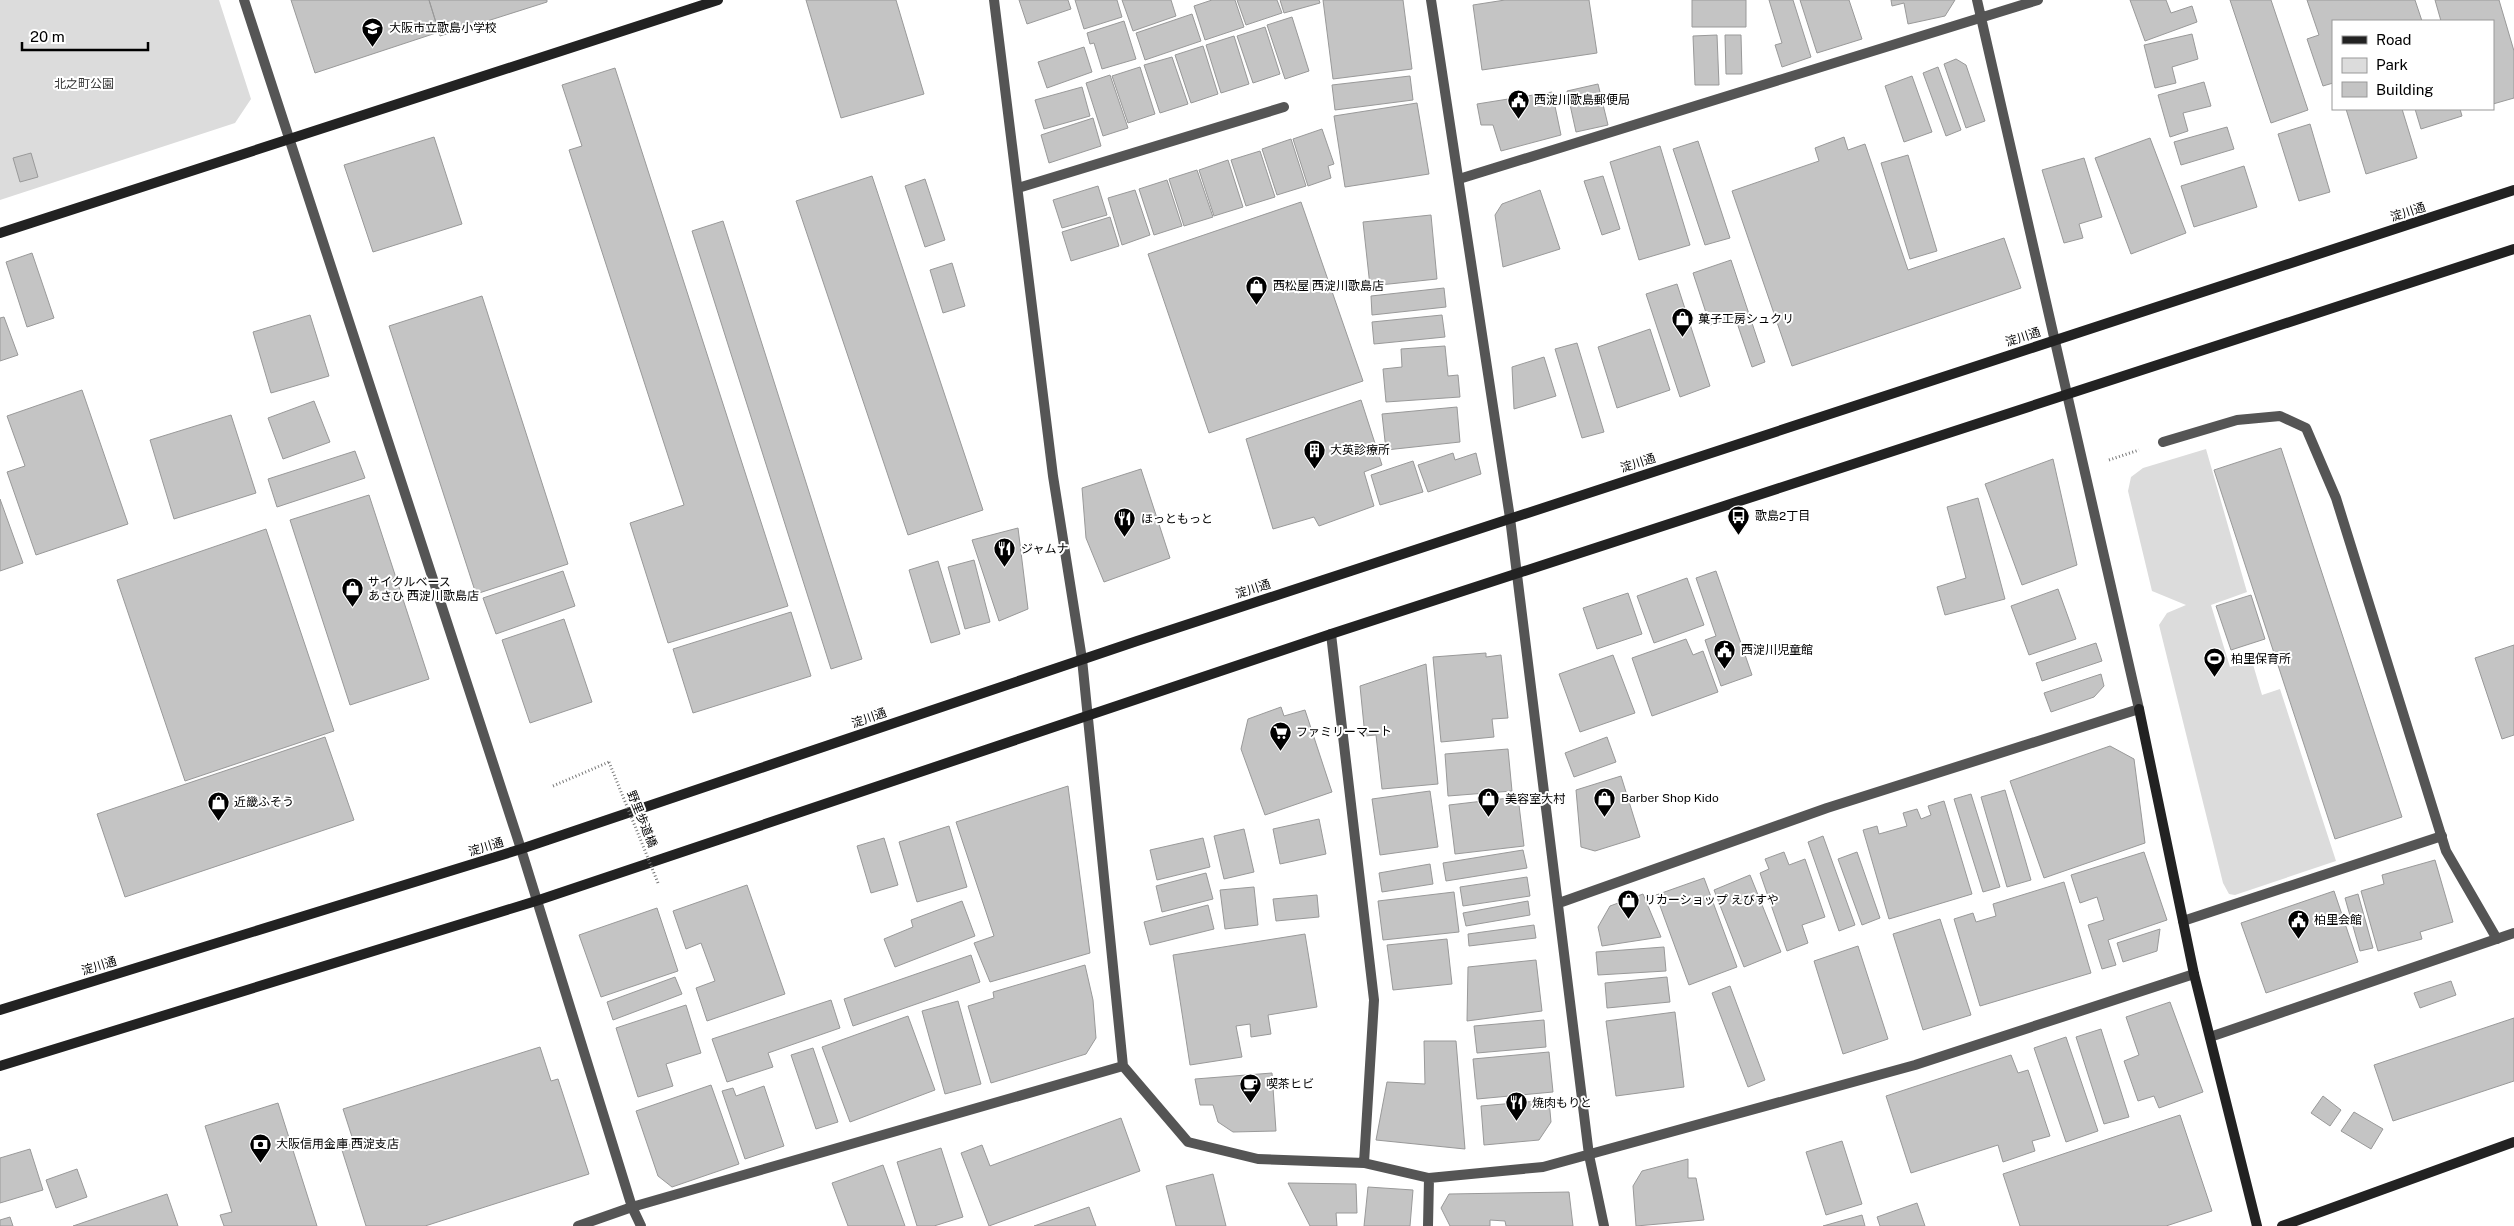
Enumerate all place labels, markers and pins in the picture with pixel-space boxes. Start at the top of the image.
school or university icon: 大阪市立歌島小学校 [361,16,385,47]
place label: 大阪市立歌島小学校 [389,21,497,35]
public building icon: 西淀川歌島郵便局 [1506,88,1530,119]
place label: 西淀川歌島郵便局 [1534,93,1630,107]
shop icon: 西松屋 西淀川歌島店 [1245,274,1269,305]
place label: 西松屋 西淀川歌島店 [1273,279,1384,293]
shop icon: 菓子工房シュクリ [1670,307,1694,338]
place label: 菓子工房シュクリ [1698,312,1794,326]
building icon: 大英診療所 [1302,438,1326,469]
place label: 大英診療所 [1330,443,1390,457]
bus stop icon: 歌島2丁目 [1727,504,1751,535]
restaurant icon: ほっともっと [1113,507,1137,538]
place label: 歌島2丁目 [1755,509,1810,523]
place label: ほっともっと [1141,512,1213,526]
restaurant icon: ジャムナ [993,537,1017,568]
place label: ジャムナ [1021,542,1068,556]
place label: サイクルベース あさひ 西淀川歌島店 [368,575,479,603]
shop icon: サイクルベース あさひ 西淀川歌島店 [340,577,364,608]
public building icon: 西淀川児童館 [1713,638,1737,669]
place label: 西淀川児童館 [1741,643,1813,657]
sports icon: 柏里保育所 [2203,647,2227,678]
place label: 柏里保育所 [2231,652,2291,666]
supermarket icon: ファミリーマート [1268,720,1292,751]
place label: ファミリーマート [1296,725,1392,739]
shop icon: Barber Shop Kido [1593,786,1617,817]
shop icon: 美容室大村 [1477,787,1501,818]
shop icon: 近畿ふそう [206,790,230,821]
place label: Barber Shop Kido [1621,791,1719,805]
place label: 美容室大村 [1505,792,1566,806]
place label: 近畿ふそう [234,795,294,809]
shop icon: リカーショップ えびすや [1616,888,1640,919]
place label: リカーショップ えびすや [1644,893,1779,907]
public building icon: 柏里会館 [2286,908,2310,939]
place label: 柏里会館 [2314,913,2362,927]
cafe icon: 喫茶ヒビ [1238,1072,1262,1103]
place label: 喫茶ヒビ [1266,1077,1314,1091]
restaurant icon: 焼肉もりと [1504,1091,1528,1122]
place label: 焼肉もりと [1532,1096,1592,1110]
bank icon: 大阪信用金庫 西淀支店 [248,1132,272,1163]
place label: 大阪信用金庫 西淀支店 [276,1137,399,1151]

